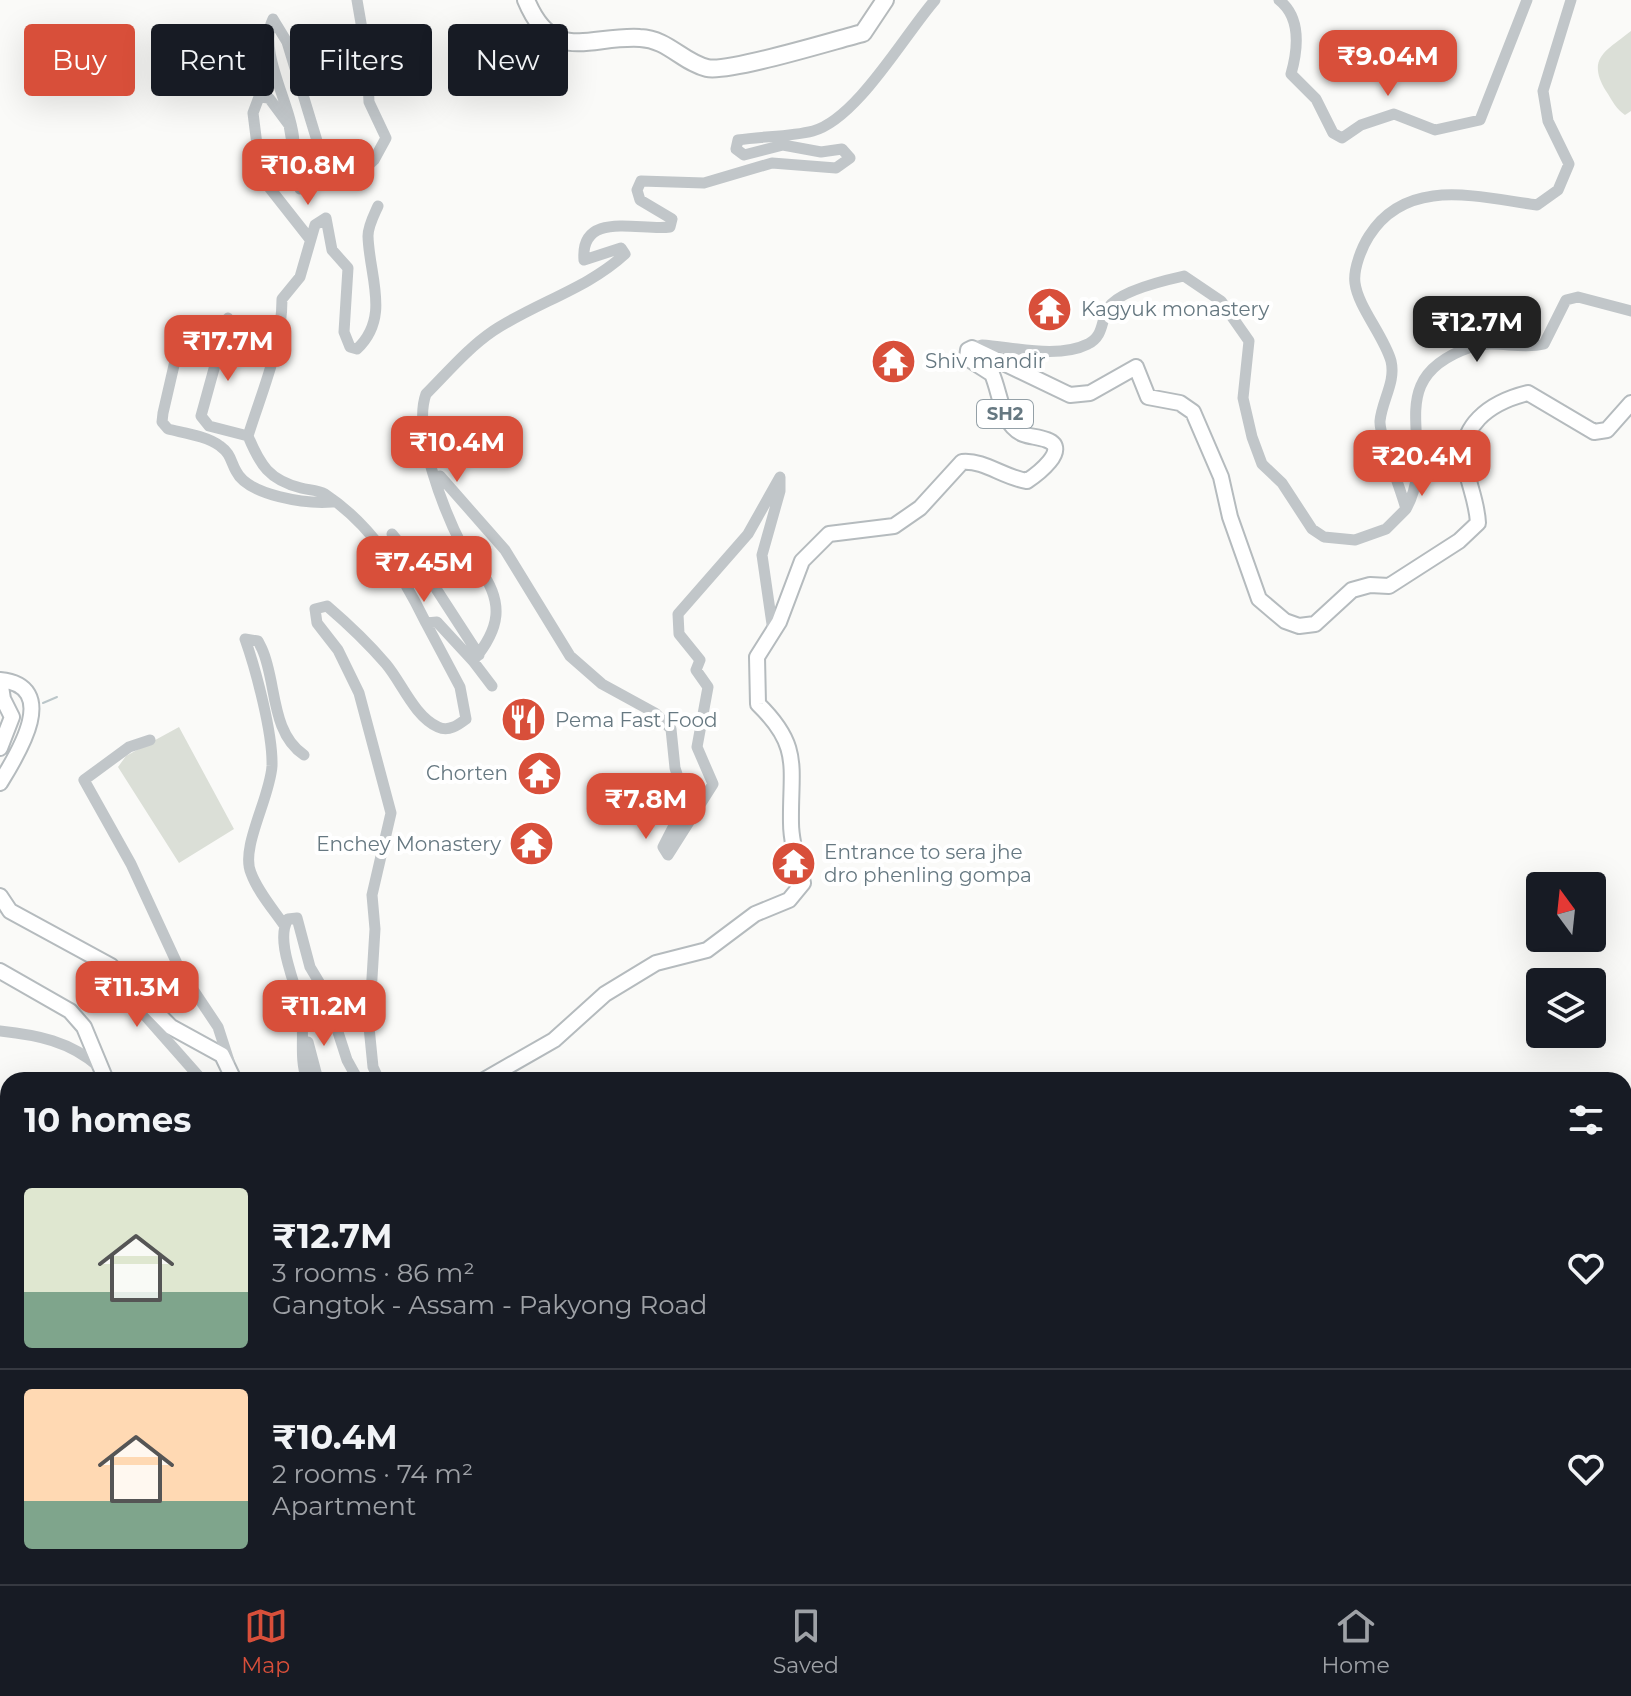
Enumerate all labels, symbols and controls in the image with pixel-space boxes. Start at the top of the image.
chip: Buy [24,24,135,96]
chip: Rent [151,24,274,96]
chip: Filters [290,24,432,96]
chip: New [448,24,568,96]
pin: ₹9.04M [1323,30,1453,98]
text: ₹9.04M [1337,40,1439,72]
pin: ₹10.8M [243,139,373,207]
text: ₹10.8M [260,149,356,181]
temple icon: Kagyuk monastery [1026,285,1074,333]
pin: ₹12.7M [1412,296,1542,364]
place label: Kagyuk monastery [1081,297,1269,321]
text: ₹12.7M [1431,306,1523,338]
pin: ₹17.7M [163,315,293,383]
text: ₹17.7M [182,325,274,357]
temple icon: Shiv mandir [870,337,918,385]
place label: Shiv mandir [925,349,1046,373]
road number: SH2 [977,400,1033,428]
pin: ₹10.4M [392,416,522,484]
text: ₹10.4M [409,426,505,458]
pin: ₹20.4M [1357,430,1487,498]
text: ₹20.4M [1371,440,1473,472]
pin: ₹7.45M [359,536,489,604]
text: ₹7.45M [375,546,473,578]
restaurant icon: Pema Fast Food [500,696,548,744]
place label: Pema Fast Food [555,708,718,732]
temple icon: Chorten [515,749,563,797]
place label: Chorten [426,761,508,785]
pin: ₹7.8M [590,773,702,841]
text: ₹7.8M [605,783,687,815]
temple icon: Enchey Monastery [508,820,556,868]
place label: Enchey Monastery [316,832,501,856]
temple icon: Entrance to sera jhe dro phenling gompa [769,839,817,887]
place label: Entrance to sera jhe dro phenling gompa [824,840,1032,887]
north arrow [1526,872,1606,952]
map controls [1526,872,1606,1048]
pin: ₹11.3M [72,961,202,1029]
button: layers [1526,968,1606,1048]
text: ₹11.3M [94,971,180,1003]
pin: ₹11.2M [259,980,389,1048]
text: ₹11.2M [281,990,367,1022]
icon: filters [1564,1098,1608,1142]
text: 10 homes [24,1099,191,1141]
text: ₹12.7M [272,1215,392,1257]
icon: home [88,1220,184,1316]
icon: heart [1564,1246,1608,1290]
text: 3 rooms · 86 m² [272,1257,475,1289]
text: Gangtok - Assam - Pakyong Road [272,1289,707,1321]
text: ₹10.4M [272,1416,398,1458]
icon: home [88,1421,184,1517]
icon: heart [1564,1447,1608,1491]
text: 2 rooms · 74 m² [272,1458,473,1490]
text: Apartment [272,1490,416,1522]
tab: Map [241,1604,290,1679]
tab: Saved [773,1604,839,1679]
tab: Home [1321,1604,1390,1679]

